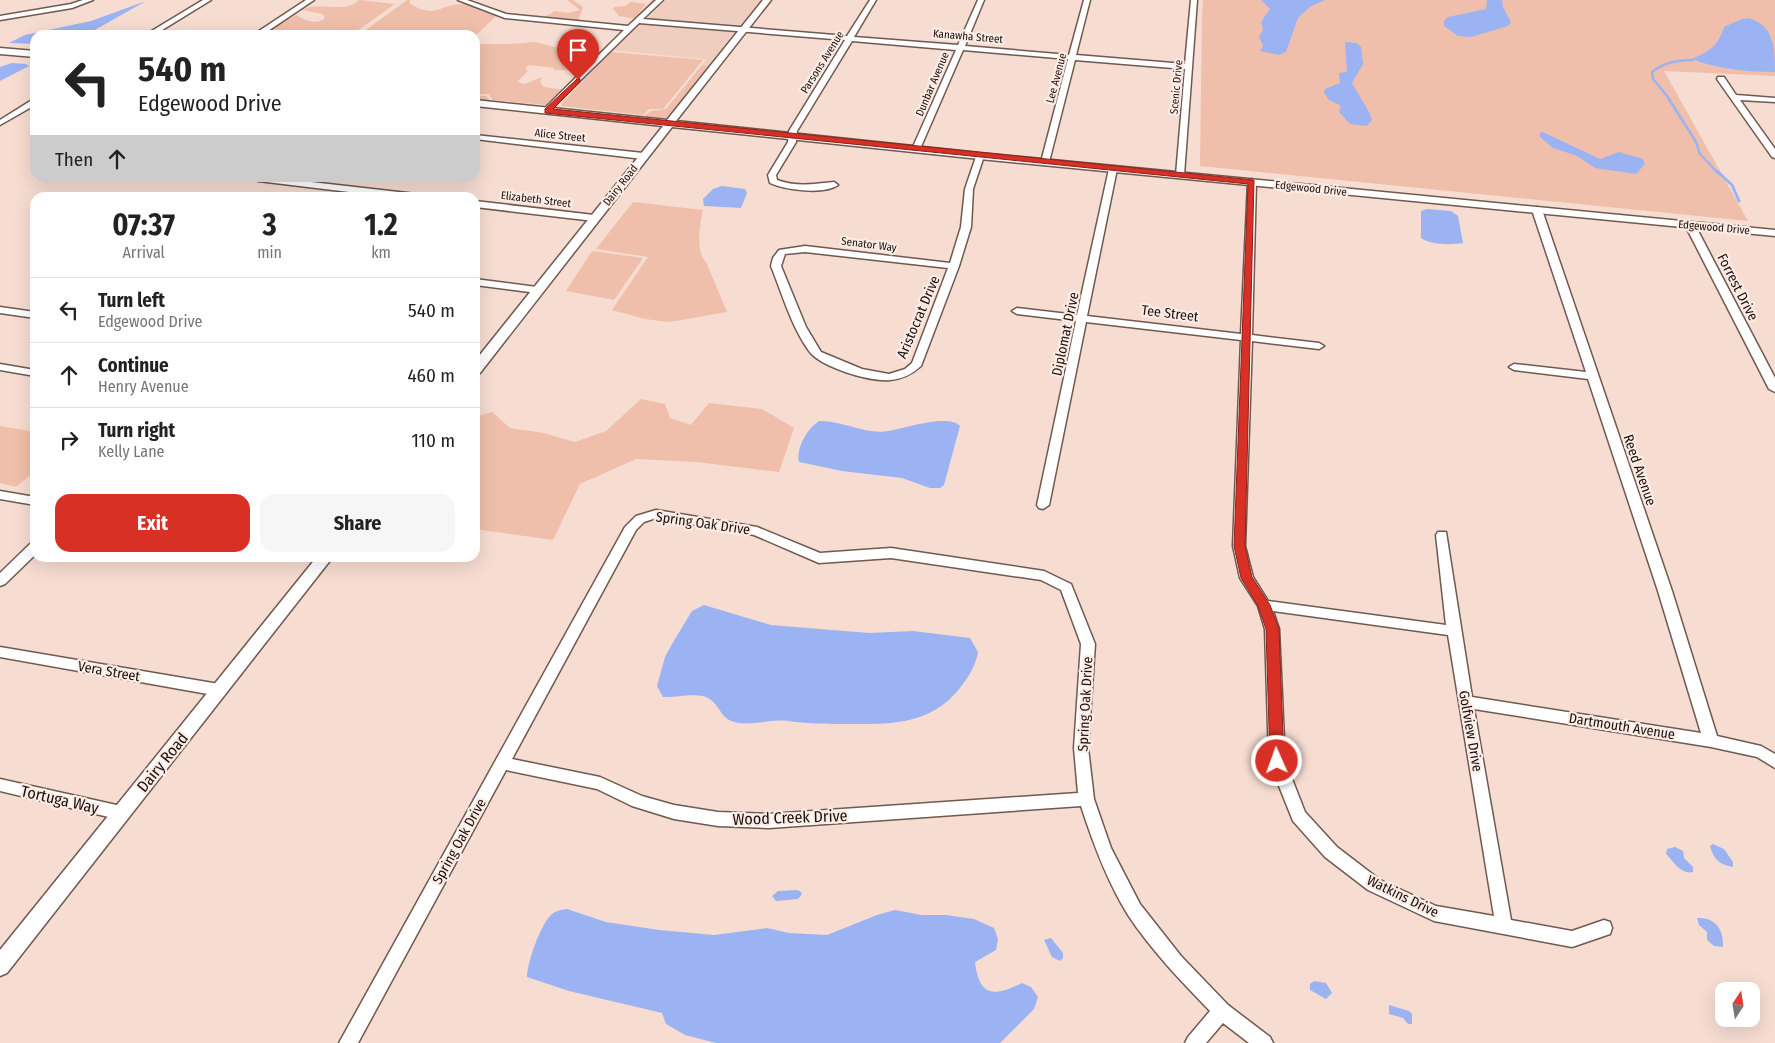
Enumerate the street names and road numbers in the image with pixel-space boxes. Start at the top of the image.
street label: Kanawha Street [932,27,1004,46]
street label: Parsons Avenue [798,29,847,96]
street label: Dunbar Avenue [913,50,952,118]
street label: Lee Avenue [1044,52,1069,105]
street label: Scenic Drive [1168,59,1185,115]
street label: Alice Street [534,126,586,145]
street label: Dairy Road [600,162,640,208]
street label: Edgewood Drive [1275,178,1347,199]
street label: Elizabeth Street [500,189,572,210]
street label: Edgewood Drive [1678,218,1750,237]
street label: Senator Way [840,235,897,254]
street label: Forrest Drive [1713,251,1762,324]
street label: Aristocrat Drive [893,273,944,361]
street label: Diplomat Drive [1048,291,1083,378]
street label: Tee Street [1140,302,1200,325]
street label: Reed Avenue [1619,432,1660,508]
street label: Spring Oak Drive [655,508,751,539]
street label: Spring Oak Drive [1075,656,1096,752]
street label: Vera Street [77,658,142,685]
street label: Golfview Drive [1455,689,1486,773]
street label: Dartmouth Avenue [1568,710,1676,743]
street label: Dairy Road [133,729,192,796]
street label: Tortuga Way [19,781,101,818]
street label: Spring Oak Drive [429,796,490,887]
street label: Wood Creek Drive [732,806,848,829]
street label: Watkins Drive [1364,872,1442,921]

